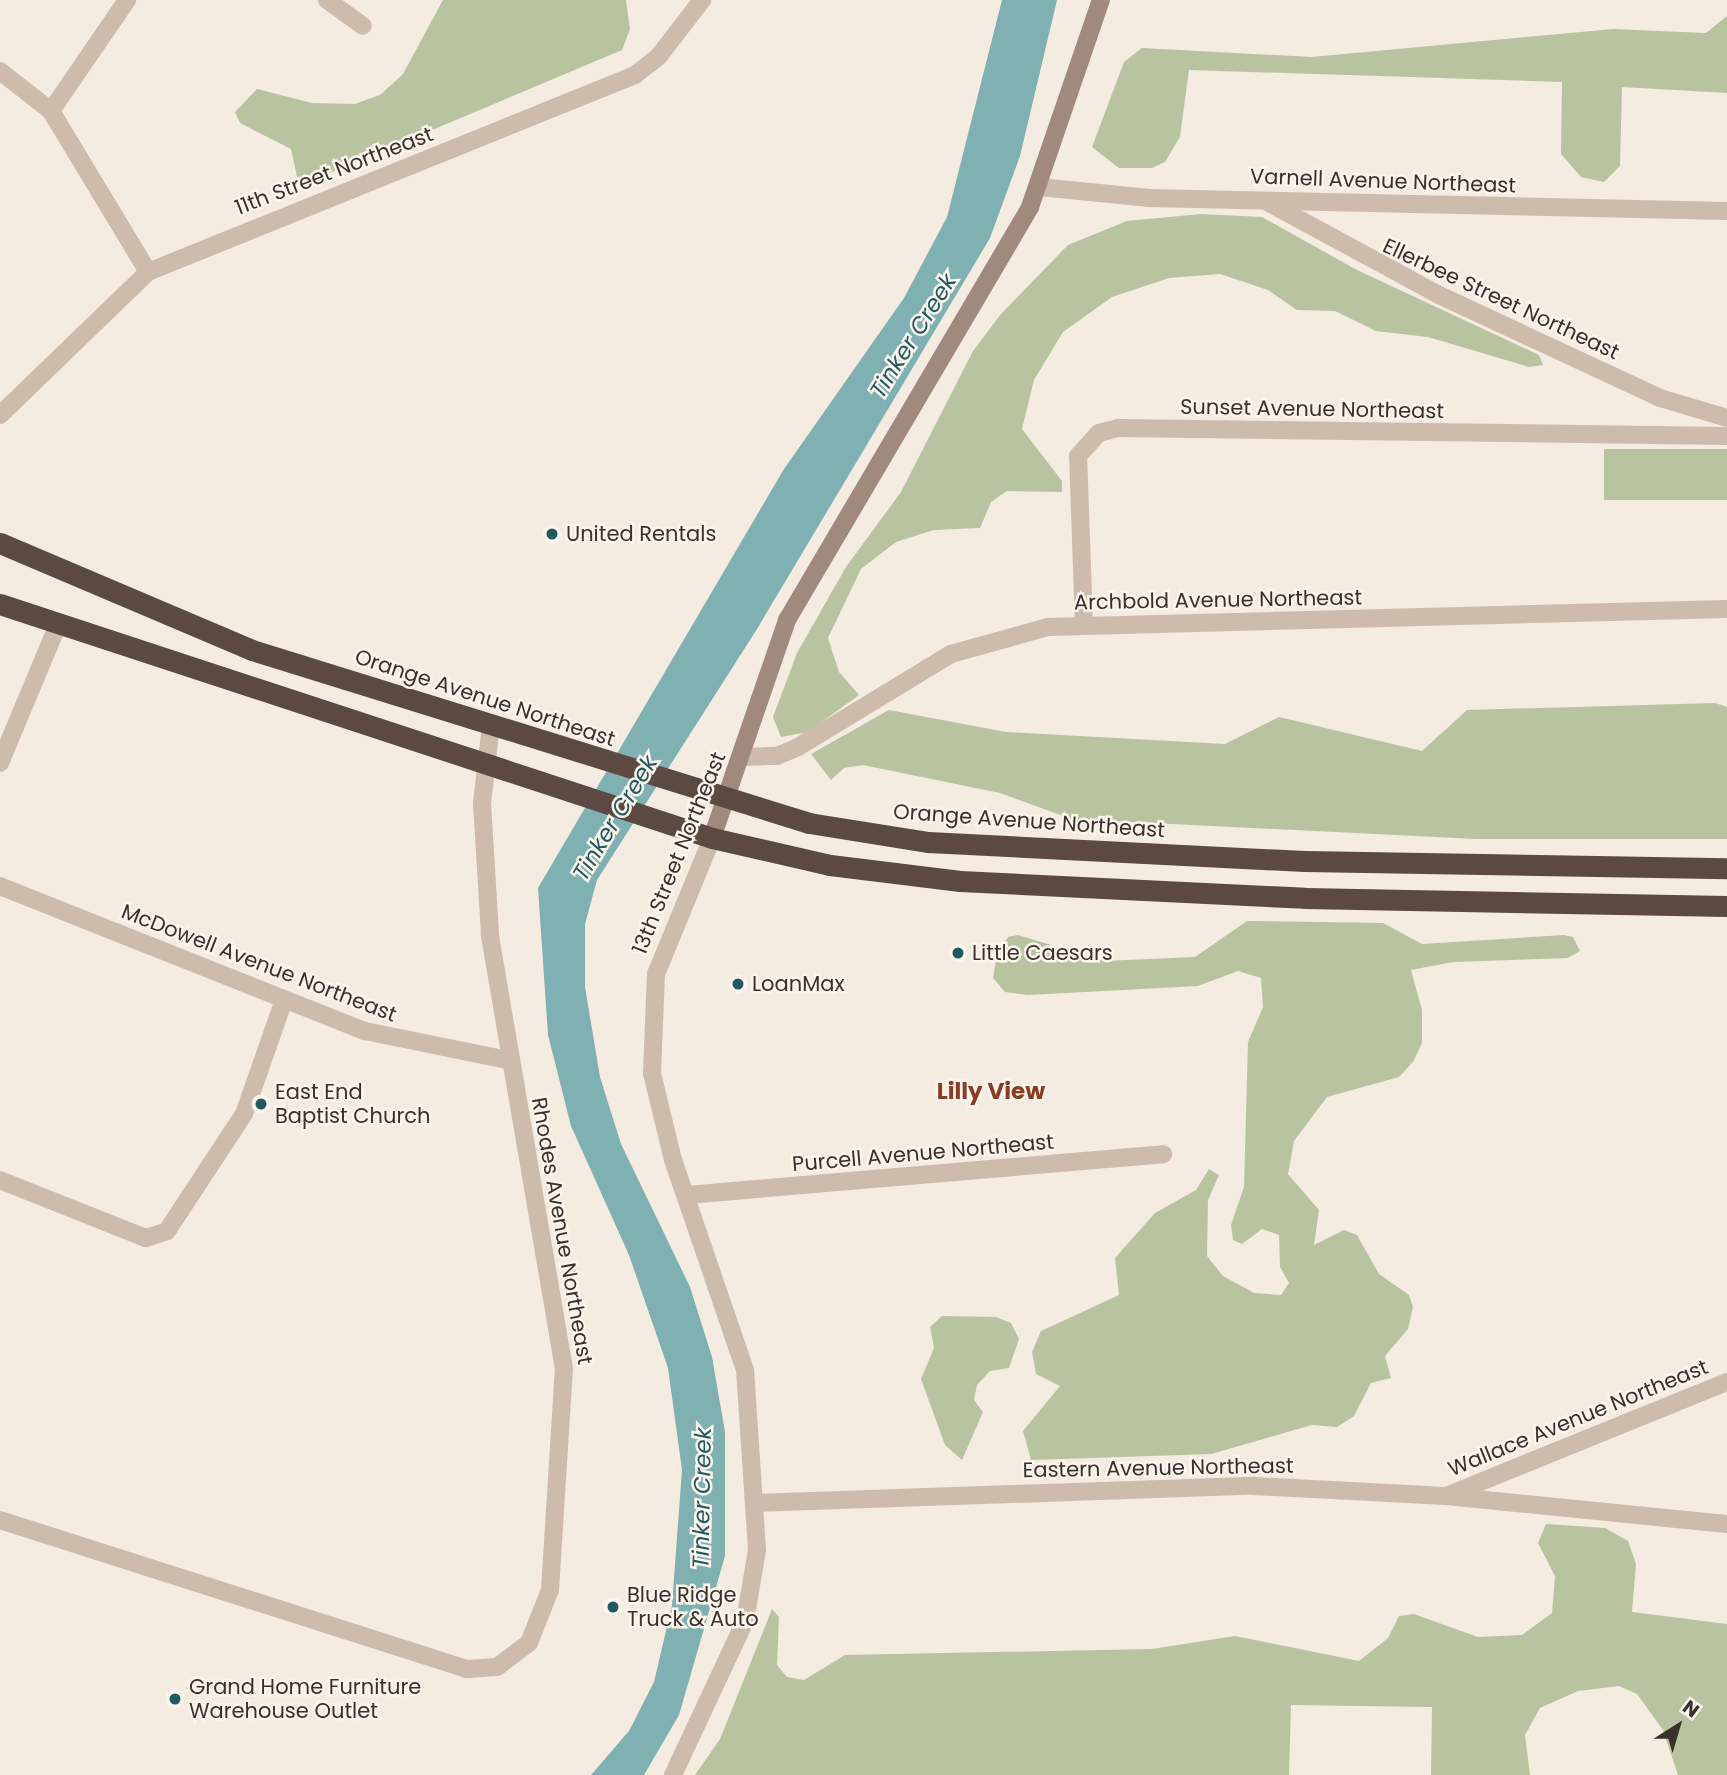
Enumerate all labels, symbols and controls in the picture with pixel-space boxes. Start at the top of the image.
street label: 11th Street Northeast [231,122,437,220]
street label: Varnell Avenue Northeast [1250,164,1516,198]
street label: Ellerbee Street Northeast [1379,233,1623,365]
water label: Tinker Creek [864,269,962,403]
street label: Sunset Avenue Northeast [1180,394,1444,424]
place label: United Rentals [566,521,716,547]
marker: United Rentals [544,526,560,542]
street label: Archbold Avenue Northeast [1074,585,1362,615]
street label: Orange Avenue Northeast [352,644,618,752]
street label: 13th Street Northeast [627,748,731,958]
water label: Tinker Creek [567,750,663,886]
street label: Orange Avenue Northeast [892,799,1166,843]
street label: McDowell Avenue Northeast [118,899,400,1027]
place label: Little Caesars [972,940,1113,966]
marker: Little Caesars [950,945,966,961]
place label: LoanMax [752,971,844,997]
marker: LoanMax [730,976,746,992]
district label: Lilly View [937,1077,1045,1105]
place label: East End Baptist Church [275,1079,430,1129]
street label: Rhodes Avenue Northeast [526,1095,598,1367]
marker: East End Baptist Church [253,1096,269,1112]
street label: Purcell Avenue Northeast [791,1129,1055,1177]
street label: Wallace Avenue Northeast [1444,1354,1712,1482]
water label: Tinker Creek [687,1427,717,1569]
street label: Eastern Avenue Northeast [1022,1453,1294,1483]
place label: Blue Ridge Truck & Auto [627,1582,759,1632]
marker: Blue Ridge Truck & Auto [605,1599,621,1615]
place label: Grand Home Furniture Warehouse Outlet [189,1674,421,1724]
marker: Grand Home Furniture Warehouse Outlet [167,1691,183,1707]
north arrow [1643,1691,1713,1761]
text: N [1677,1694,1705,1724]

